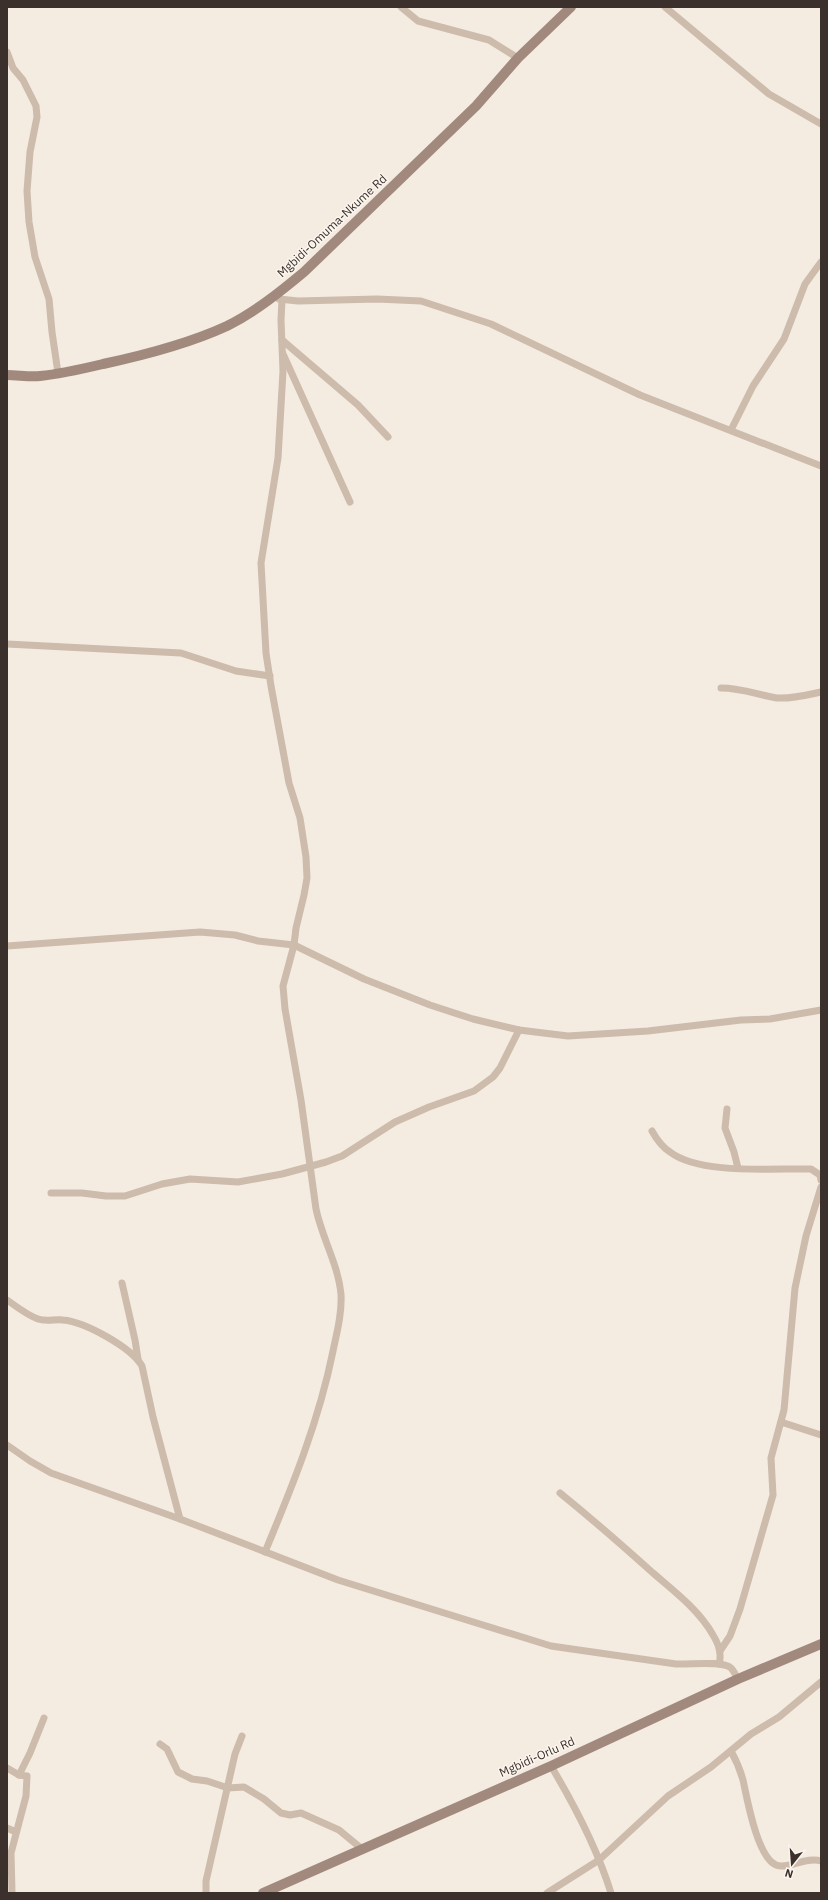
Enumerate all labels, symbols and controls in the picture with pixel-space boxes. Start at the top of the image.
street label: Mgbidi-Omuma-Nkume Rd [274,171,390,280]
street label: Mgbidi-Orlu Rd [497,1733,577,1780]
north arrow [772,1844,812,1884]
text: N [783,1866,795,1881]

